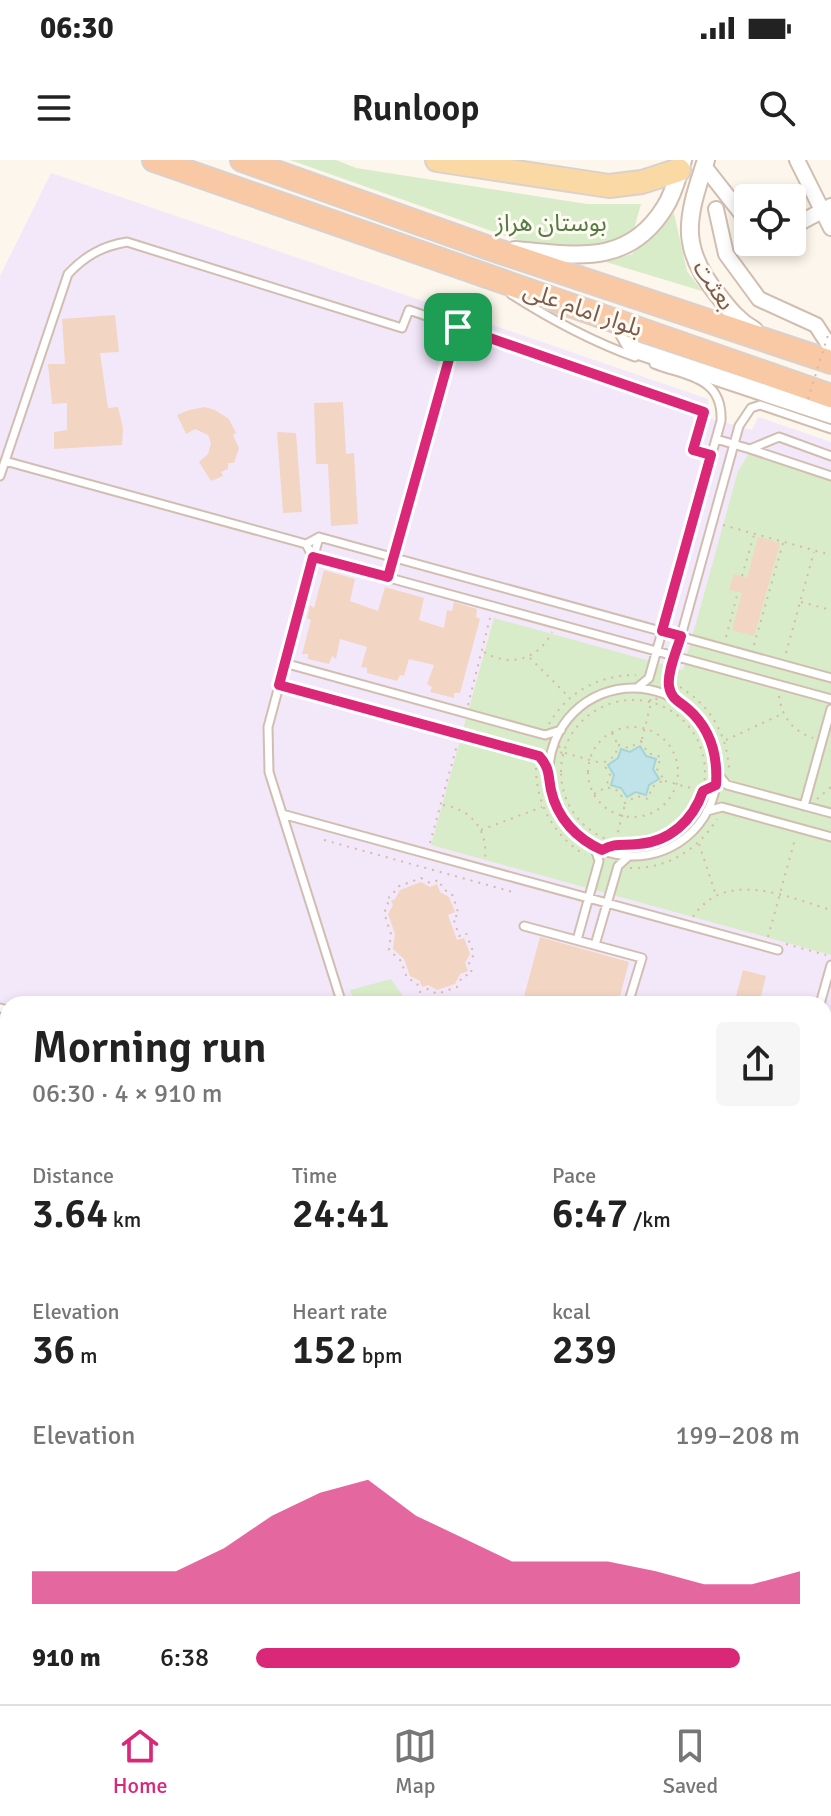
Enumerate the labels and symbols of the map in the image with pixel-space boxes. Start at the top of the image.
park label: بوستان هراز [494,208,607,238]
street label: بعثت [686,254,742,316]
street label: بلوار امام علی [519,275,646,346]
pin [424,293,492,361]

